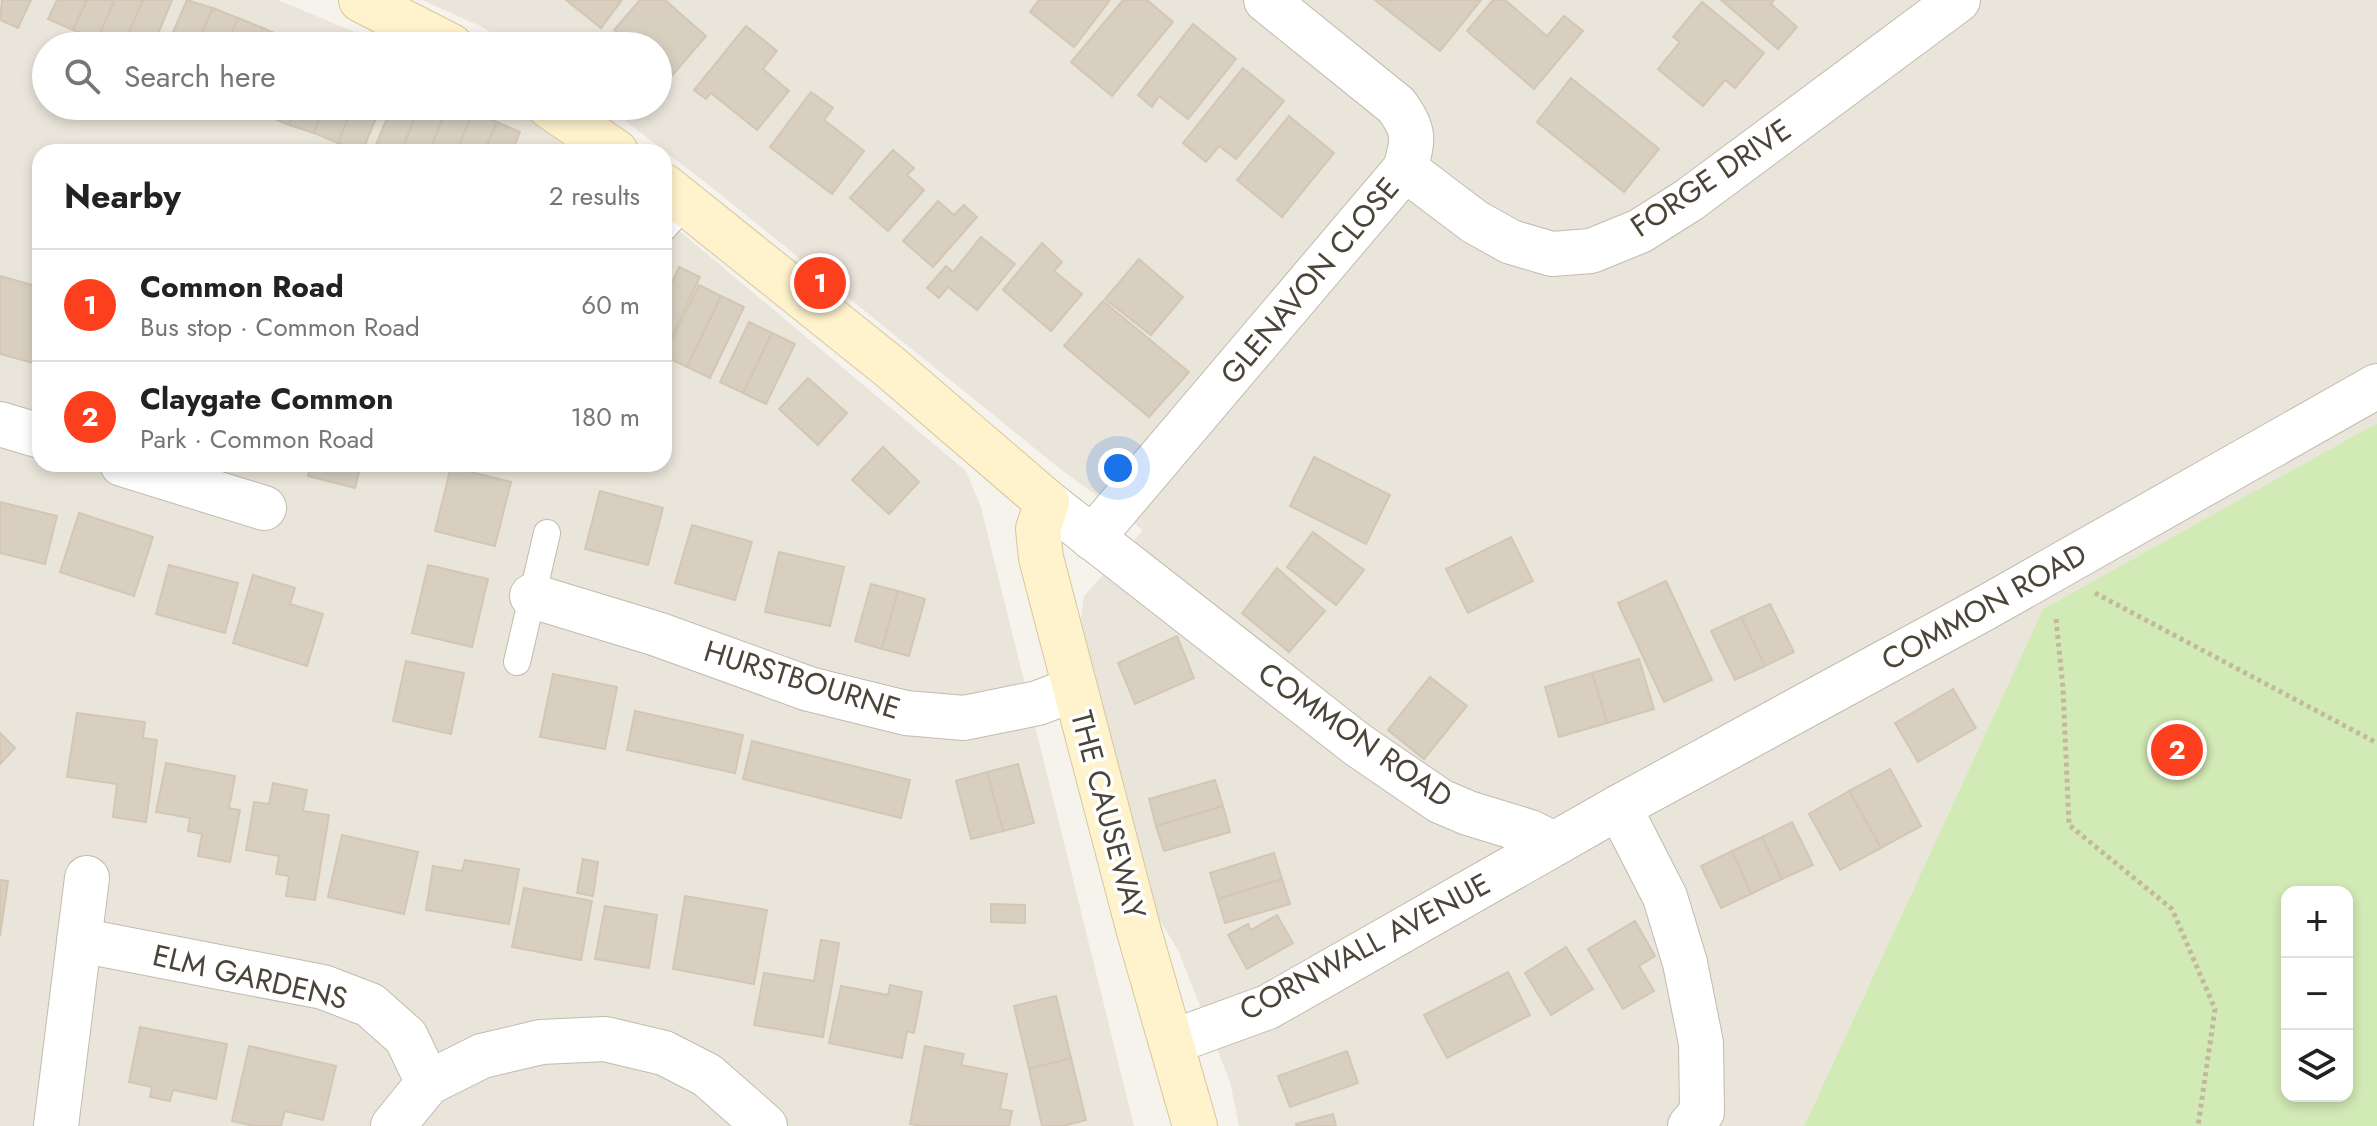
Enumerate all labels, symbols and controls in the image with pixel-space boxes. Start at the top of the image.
search box [32,32,672,120]
icon: search [60,54,104,98]
text: Search here [124,55,276,98]
street label: FORGE DRIVE [1622,108,1799,247]
street label: GLENAVON CLOSE [1210,168,1409,393]
text: Nearby [64,172,181,221]
text: 2 results [549,177,640,215]
pin: 1 [794,253,846,313]
text: Common Road [140,265,344,308]
text: 1 [83,286,97,324]
text: 60 m [581,286,640,324]
text: Bus stop · Common Road [140,308,420,346]
text: Claygate Common [140,377,393,420]
text: 2 [81,398,99,436]
text: 180 m [570,398,640,436]
text: Park · Common Road [140,420,374,458]
your location [1098,448,1138,488]
street label: COMMON ROAD [1873,532,2094,681]
street label: HURSTBOURNE [699,629,906,730]
street label: COMMON ROAD [1249,651,1461,818]
street label: THE CAUSEWAY [1060,706,1157,924]
pin: 2 [2151,720,2203,780]
street label: CORNWALL AVENUE [1232,862,1498,1031]
map controls [2281,886,2353,1102]
button: + [2281,886,2353,958]
street label: ELM GARDENS [148,933,352,1020]
button: − [2281,958,2353,1030]
button: layers [2281,1030,2353,1102]

